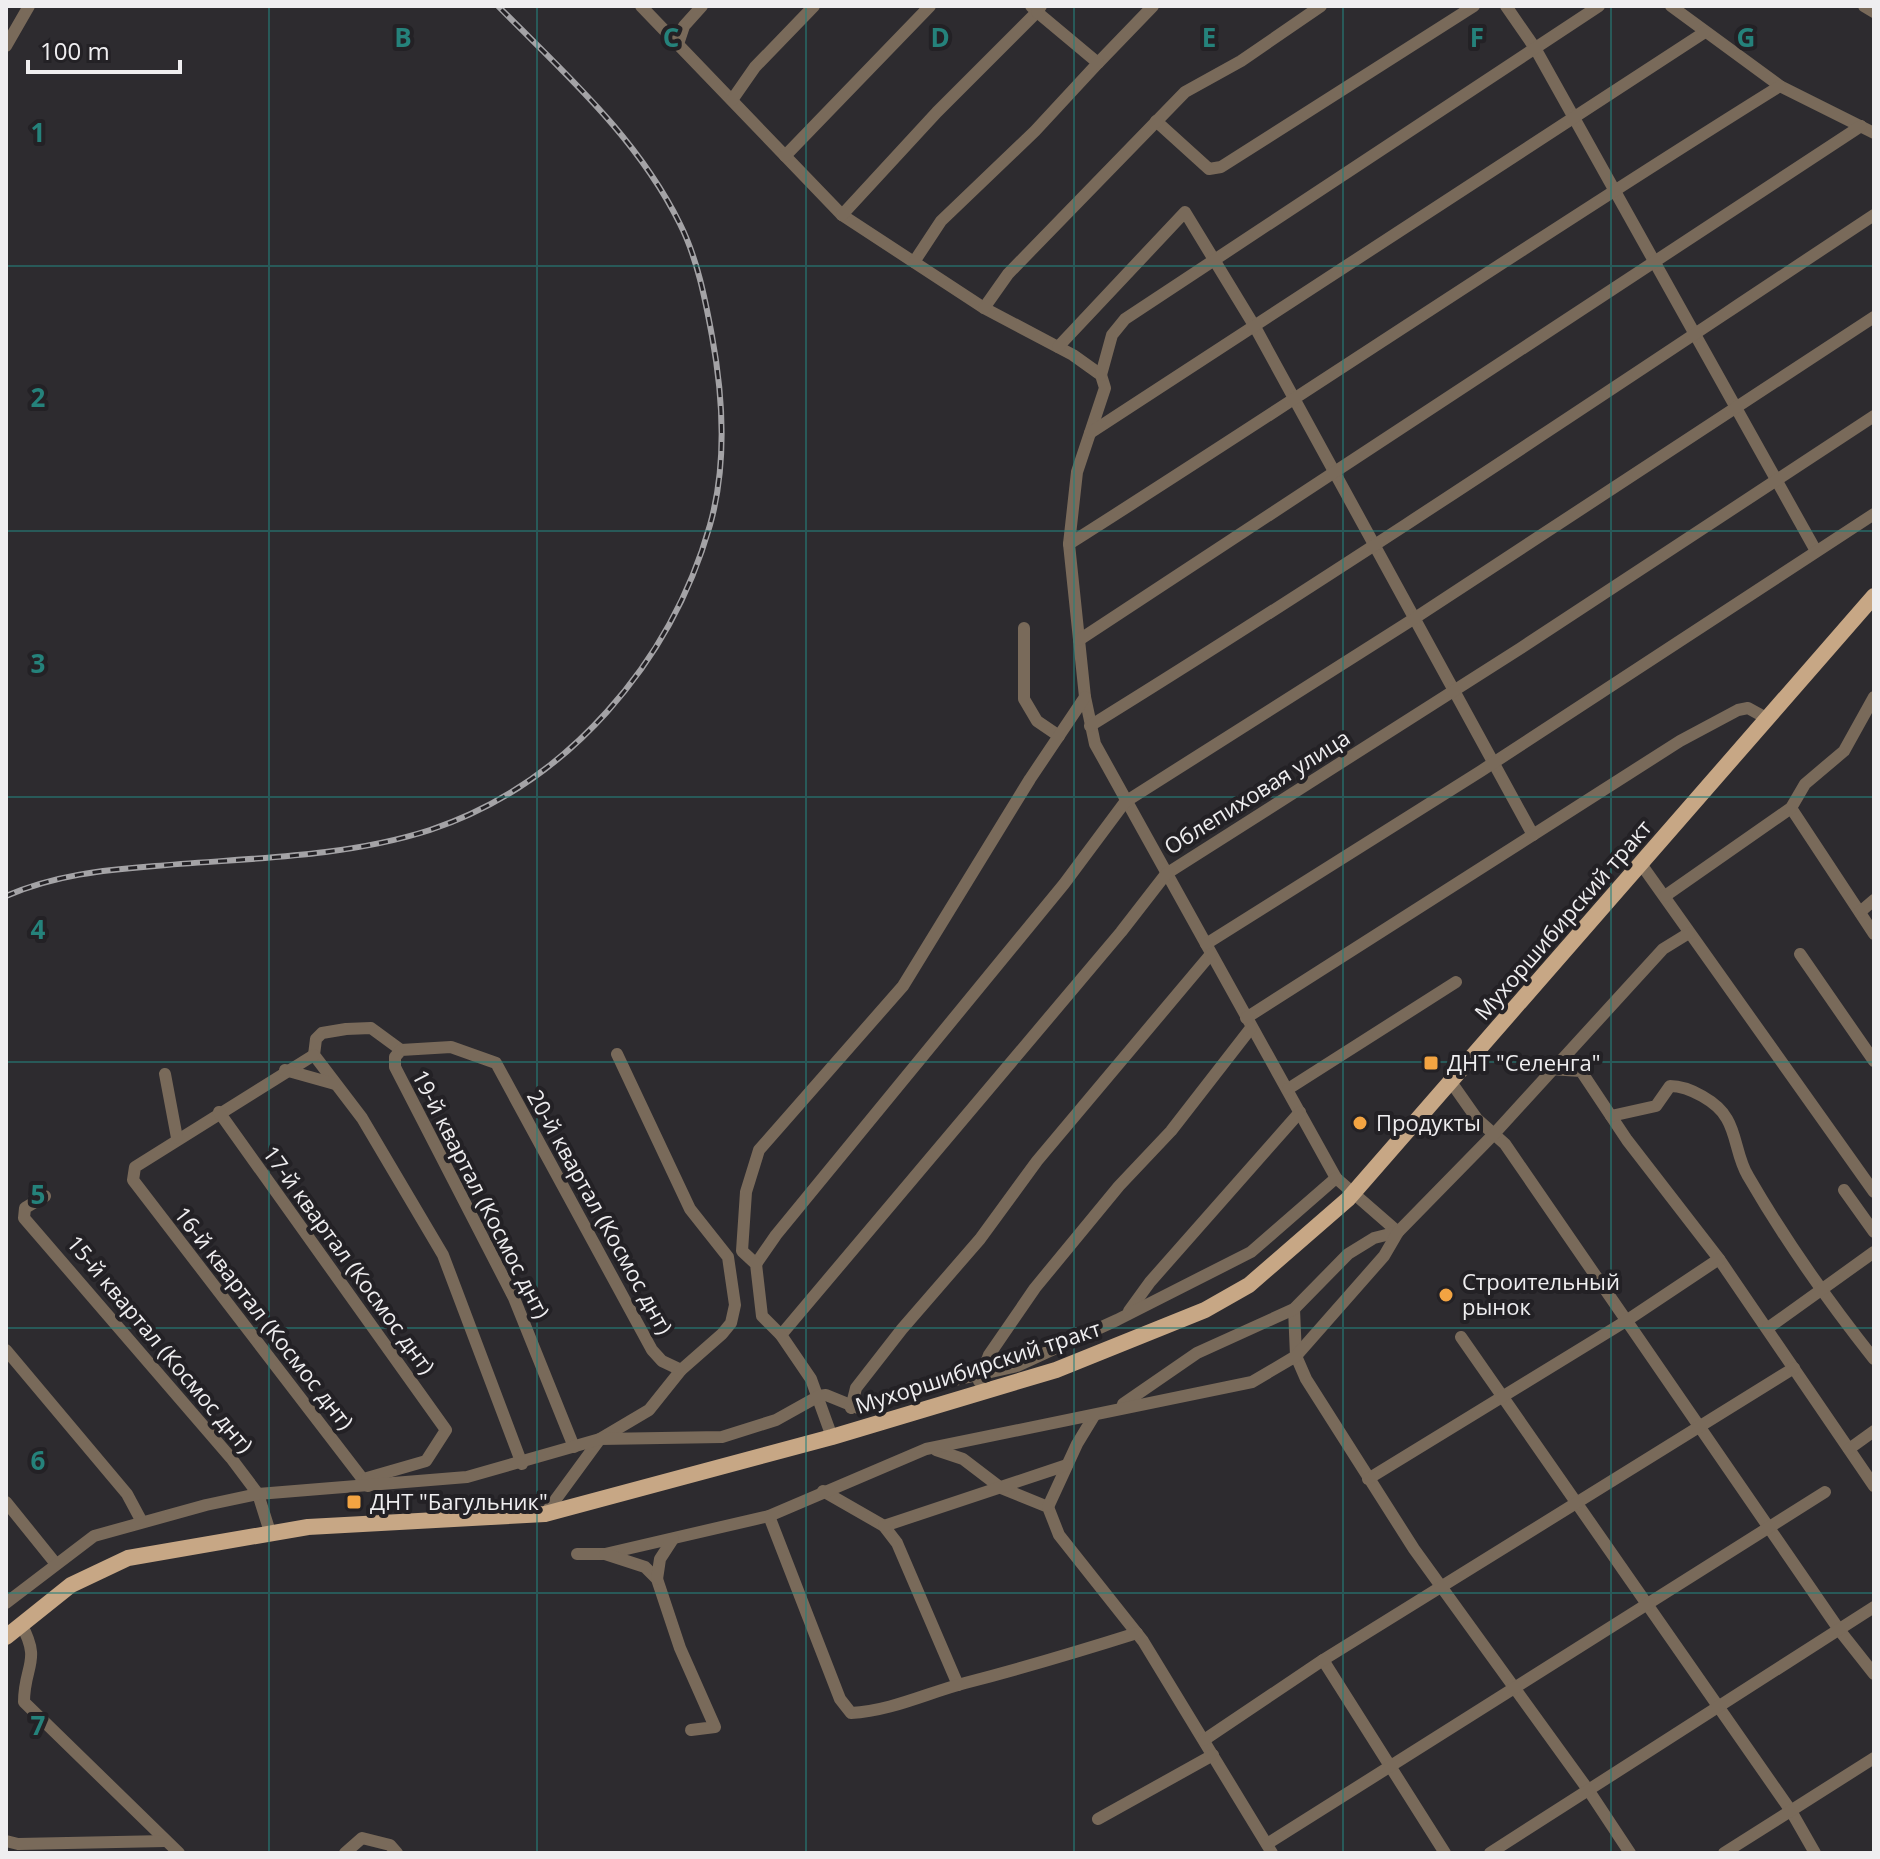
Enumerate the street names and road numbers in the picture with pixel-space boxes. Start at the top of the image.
street label: Облепиховая улица [1158,722,1355,861]
street label: Мухоршибирский тракт [1467,813,1658,1026]
street label: 19-й квартал (Космос днт) [406,1064,558,1323]
street label: 20-й квартал (Космос днт) [521,1084,681,1339]
street label: 17-й квартал (Космос днт) [257,1139,443,1380]
street label: 16-й квартал (Космос днт) [168,1200,361,1435]
street label: 15-й квартал (Космос днт) [61,1228,261,1458]
street label: Мухоршибирский тракт [851,1312,1104,1420]

